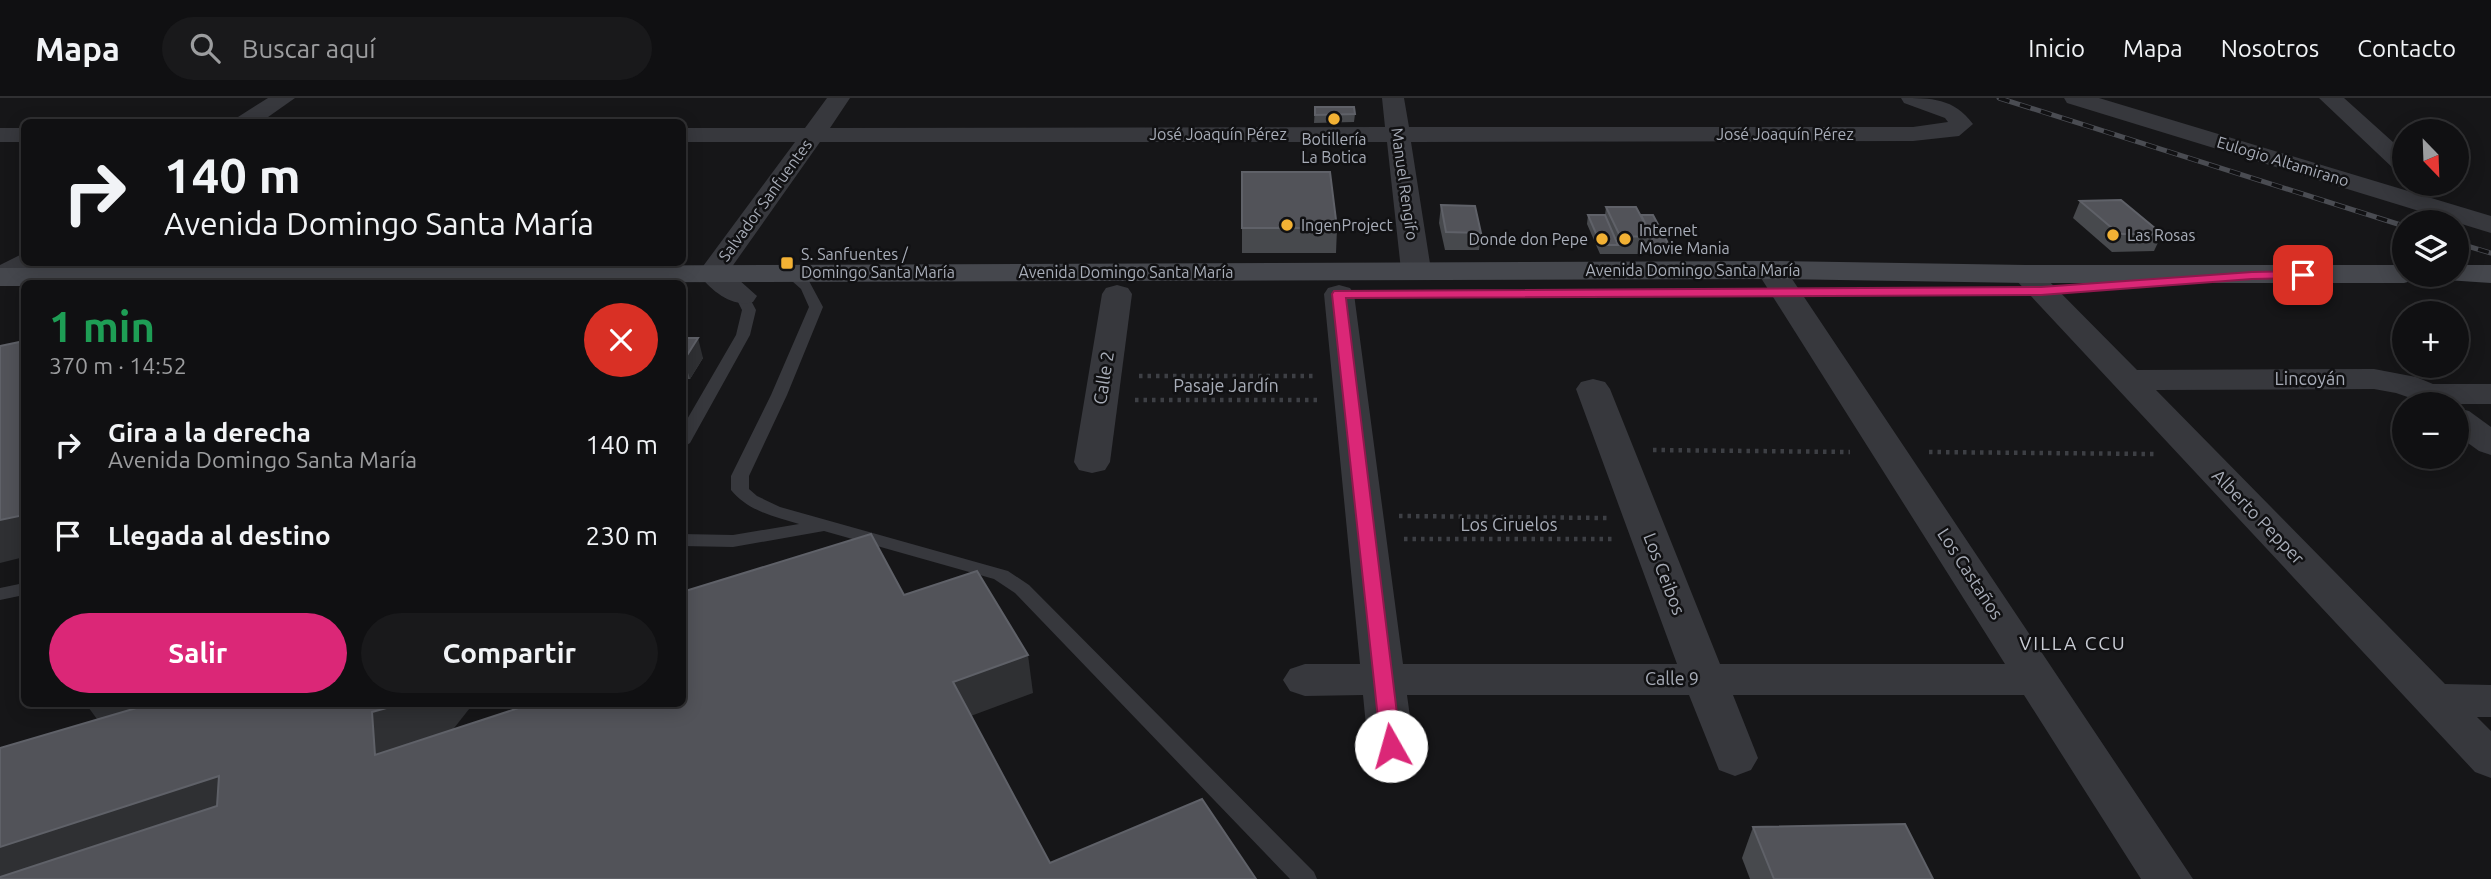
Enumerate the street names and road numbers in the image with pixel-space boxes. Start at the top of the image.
street label: José Joaquín Pérez [1149,125,1287,143]
street label: José Joaquín Pérez [1716,125,1854,143]
street label: Manuel Rengifo [1388,127,1422,241]
street label: Eulogio Altamirano [2215,132,2351,190]
street label: Salvador Sanfuentes [715,136,815,264]
street label: Avenida Domingo Santa María [1586,261,1801,279]
street label: Avenida Domingo Santa María [1019,263,1234,281]
street label: Calle 2 [1089,350,1117,406]
street label: Lincoyán [2275,368,2345,388]
street label: Pasaje Jardín [1173,375,1279,395]
street label: Alberto Pepper [2209,465,2309,568]
street label: Los Ciruelos [1460,514,1558,534]
street label: Los Castaños [1934,524,2008,623]
street label: Los Ceibos [1640,530,1690,617]
street label: Calle 9 [1645,668,1699,688]

